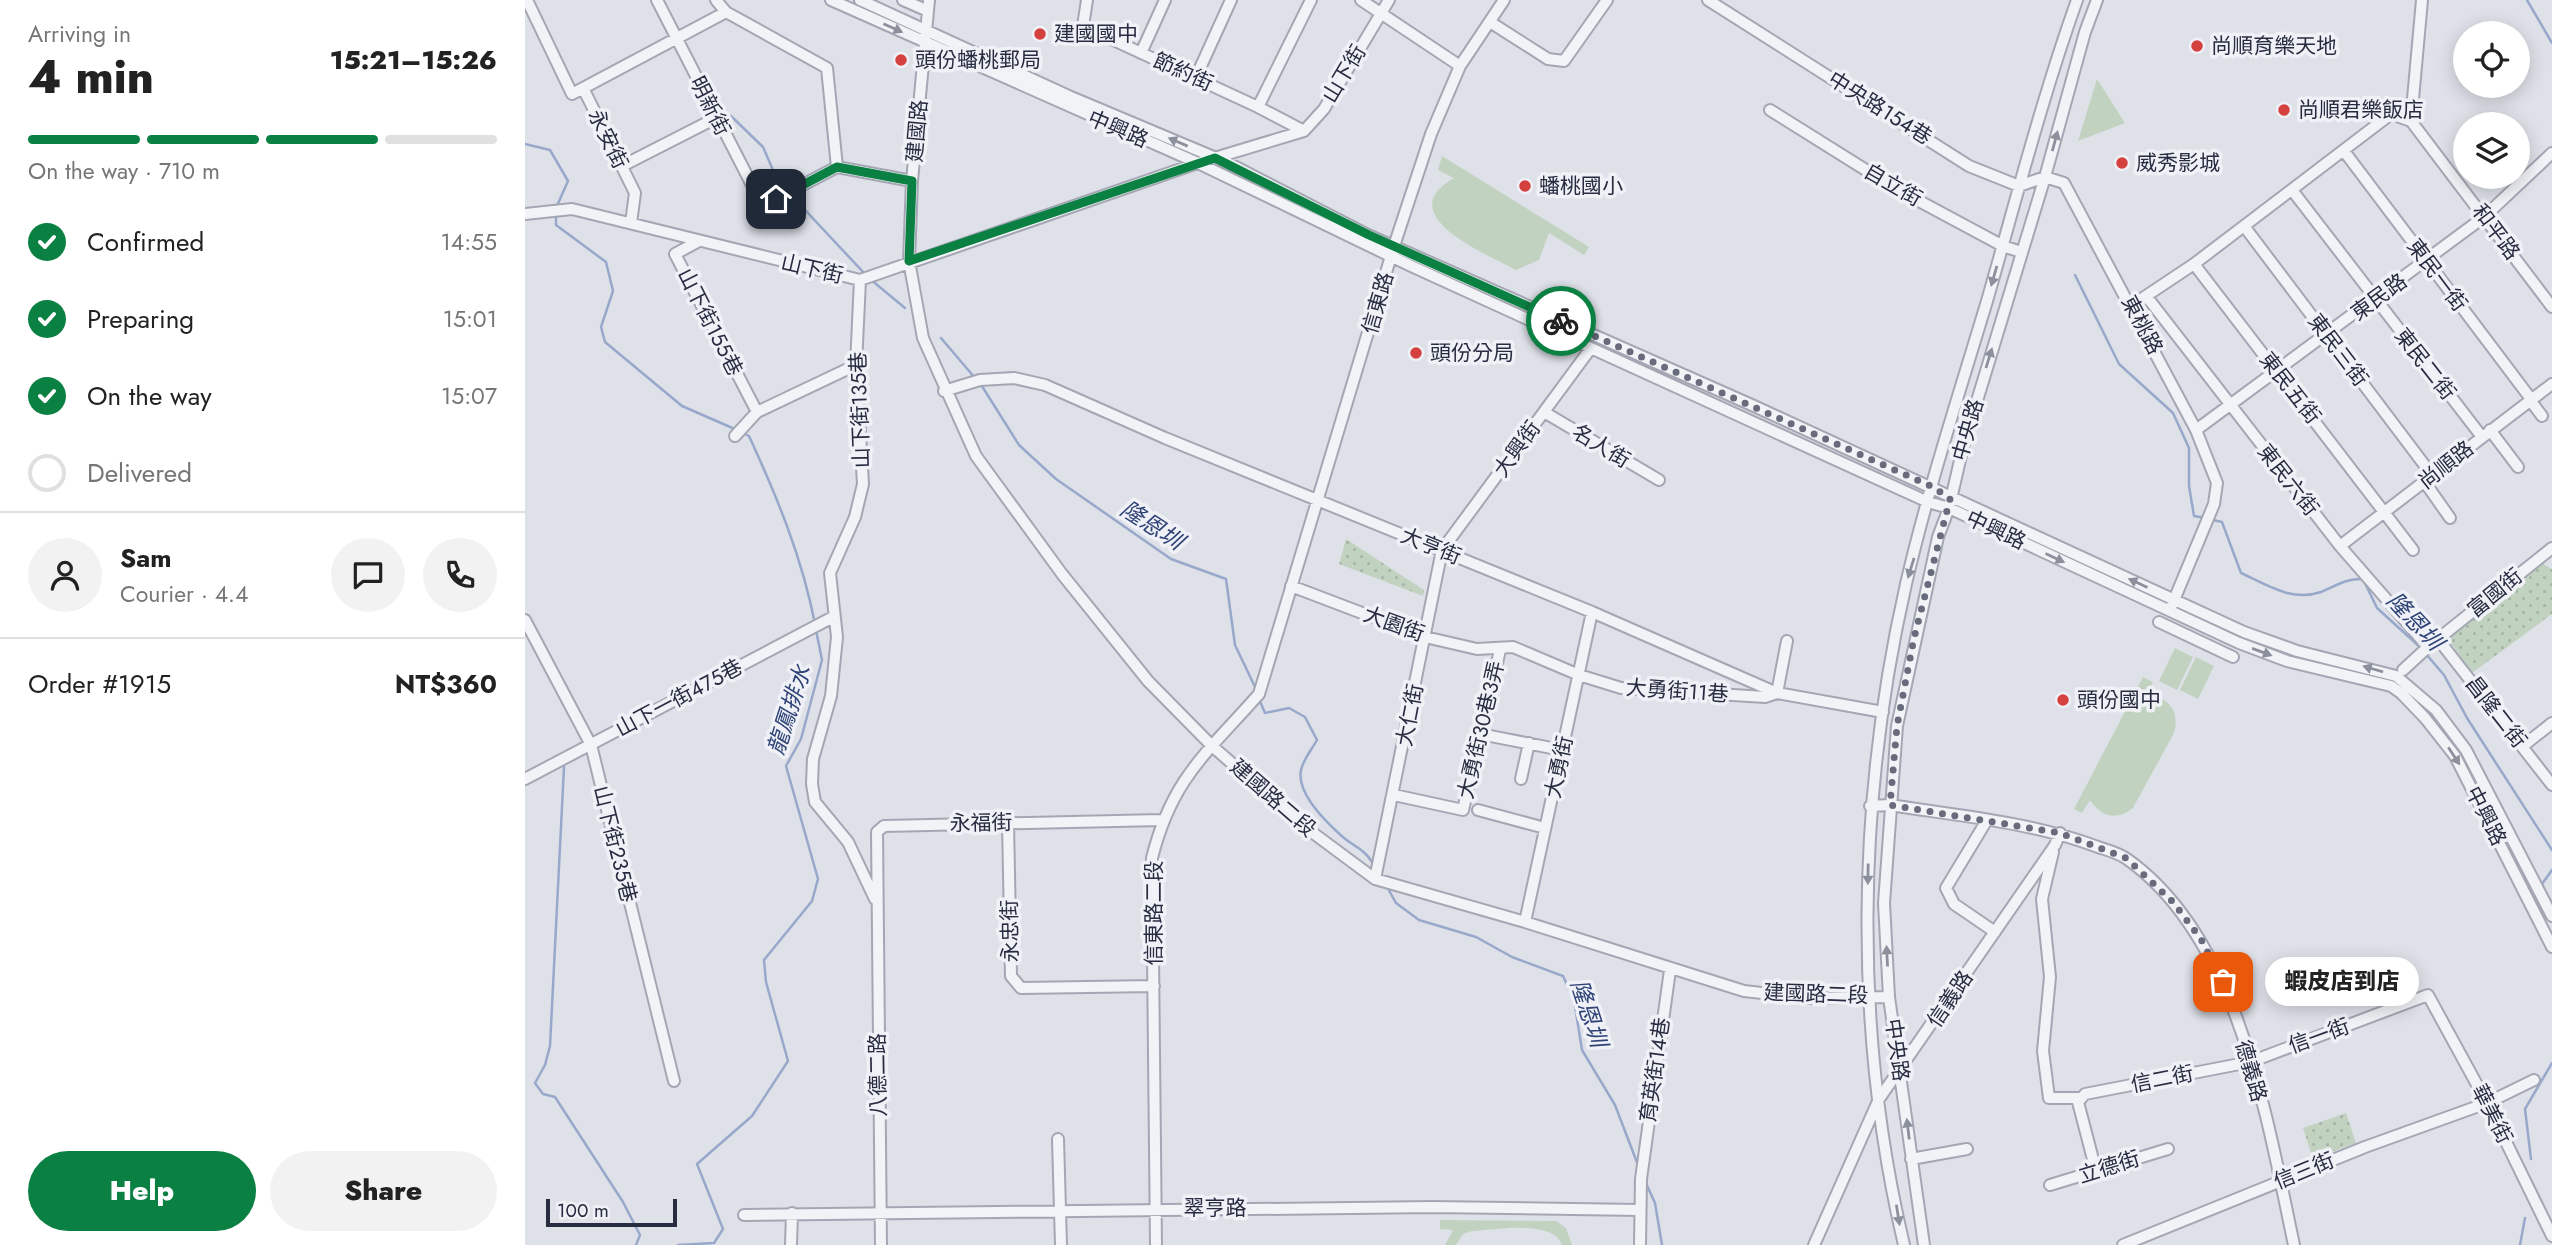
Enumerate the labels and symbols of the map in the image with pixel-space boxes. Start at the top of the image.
place label: 建國國中 [1054,19,1138,49]
one-way arrow [883,22,903,34]
marker: 建國國中 [1032,26,1048,42]
place label: 尚順育樂天地 [2211,31,2337,61]
marker: 尚順育樂天地 [2189,38,2205,54]
street label: 山下街 [1315,39,1373,109]
place label: 頭份蟠桃郵局 [915,45,1041,75]
street label: 節約街 [1148,45,1218,99]
marker: 頭份蟠桃郵局 [893,52,909,68]
street label: 中央路154巷 [1822,64,1938,152]
street label: 明新街 [682,71,738,141]
place label: 尚順君樂飯店 [2298,95,2424,125]
street label: 建國路 [899,98,935,164]
marker: 尚順君樂飯店 [2276,102,2292,118]
street label: 中興路 [1083,103,1153,155]
street label: 永安街 [581,104,635,174]
one-way arrow [2050,129,2061,151]
one-way arrow [1168,137,1189,148]
place label: 威秀影城 [2136,148,2220,178]
marker: 威秀影城 [2114,155,2130,171]
street label: 自立街 [1858,156,1928,214]
pin [746,169,806,229]
place label: 蟠桃國小 [1539,171,1623,201]
marker: 蟠桃國小 [1517,178,1533,194]
street label: 和平路 [2465,198,2527,266]
street label: 東民一街 [2400,232,2474,318]
street label: 山下街 [778,247,846,291]
street label: 山下街155巷 [670,263,750,381]
one-way arrow [1988,266,1998,287]
street label: 東民路 [2345,266,2413,328]
street label: 信東路 [1355,269,1401,337]
courier [1526,286,1596,356]
street label: 東桃路 [2114,290,2170,360]
street label: 東民三街 [2301,307,2375,393]
street label: 東民二街 [2387,322,2463,406]
place label: 頭份分局 [1430,338,1514,368]
marker: 頭份分局 [1408,345,1424,361]
street label: 東民五街 [2252,346,2328,430]
one-way arrow [1985,347,1995,368]
street label: 山下街135巷 [843,351,877,469]
street label: 中央路 [1945,396,1991,464]
street label: 大興街 [1486,415,1548,483]
street label: 名人街 [1566,417,1636,475]
street label: 尚順路 [2412,434,2480,496]
street label: 東民六街 [2250,438,2326,522]
water label: 隆恩圳 [1114,492,1193,560]
street label: 中興路 [1961,503,2031,557]
street label: 大亨街 [1396,520,1466,572]
one-way arrow [2045,552,2065,564]
one-way arrow [1905,558,1915,579]
street label: 富國街 [2461,562,2529,624]
one-way arrow [2128,577,2148,589]
water label: 隆恩圳 [2379,584,2453,660]
street label: 大園街 [1359,599,1429,649]
one-way arrow [2252,647,2273,658]
street label: 山下一街475巷 [610,652,748,744]
street label: 大勇街30巷3弄 [1451,658,1511,802]
water label: 龍鳳排水 [759,660,820,759]
one-way arrow [2362,664,2383,674]
street label: 昌隆二街 [2458,670,2534,754]
street label: 大勇街11巷 [1625,672,1729,710]
street label: 大仁街 [1389,681,1431,749]
place label: 頭份國中 [2077,685,2161,715]
marker: 頭份國中 [2055,692,2071,708]
street label: 大勇街 [1538,733,1580,801]
one-way arrow [2447,746,2460,766]
street label: 建國路二段 [1224,752,1322,844]
street label: 中興路 [2458,781,2514,851]
street label: 山下街235巷 [586,783,644,905]
street label: 永福街 [949,807,1013,839]
street label: 信東路二段 [1139,861,1169,966]
one-way arrow [1863,863,1874,885]
street label: 永忠街 [994,899,1026,963]
one-way arrow [1881,944,1892,966]
pin [2193,952,2253,1012]
callout: 蝦皮店到店 [2265,958,2419,1006]
street label: 信義路 [1920,964,1980,1034]
water label: 隆恩圳 [1562,975,1617,1054]
street label: 建國路二段 [1763,977,1869,1011]
street label: 信一街 [2284,1011,2354,1061]
street label: 育英街14巷 [1633,1016,1677,1124]
street label: 中央路 [1878,1017,1916,1083]
street label: 八德二路 [862,1033,894,1117]
street label: 德義路 [2228,1037,2274,1105]
street label: 信二街 [2128,1058,2196,1100]
street label: 華美街 [2464,1079,2520,1149]
one-way arrow [1902,1118,1913,1140]
street label: 立德街 [2074,1143,2144,1191]
street label: 信三街 [2269,1145,2339,1197]
street label: 翠亨路 [1184,1193,1247,1223]
scale bar [546,1196,677,1228]
one-way arrow [1893,1204,1904,1226]

